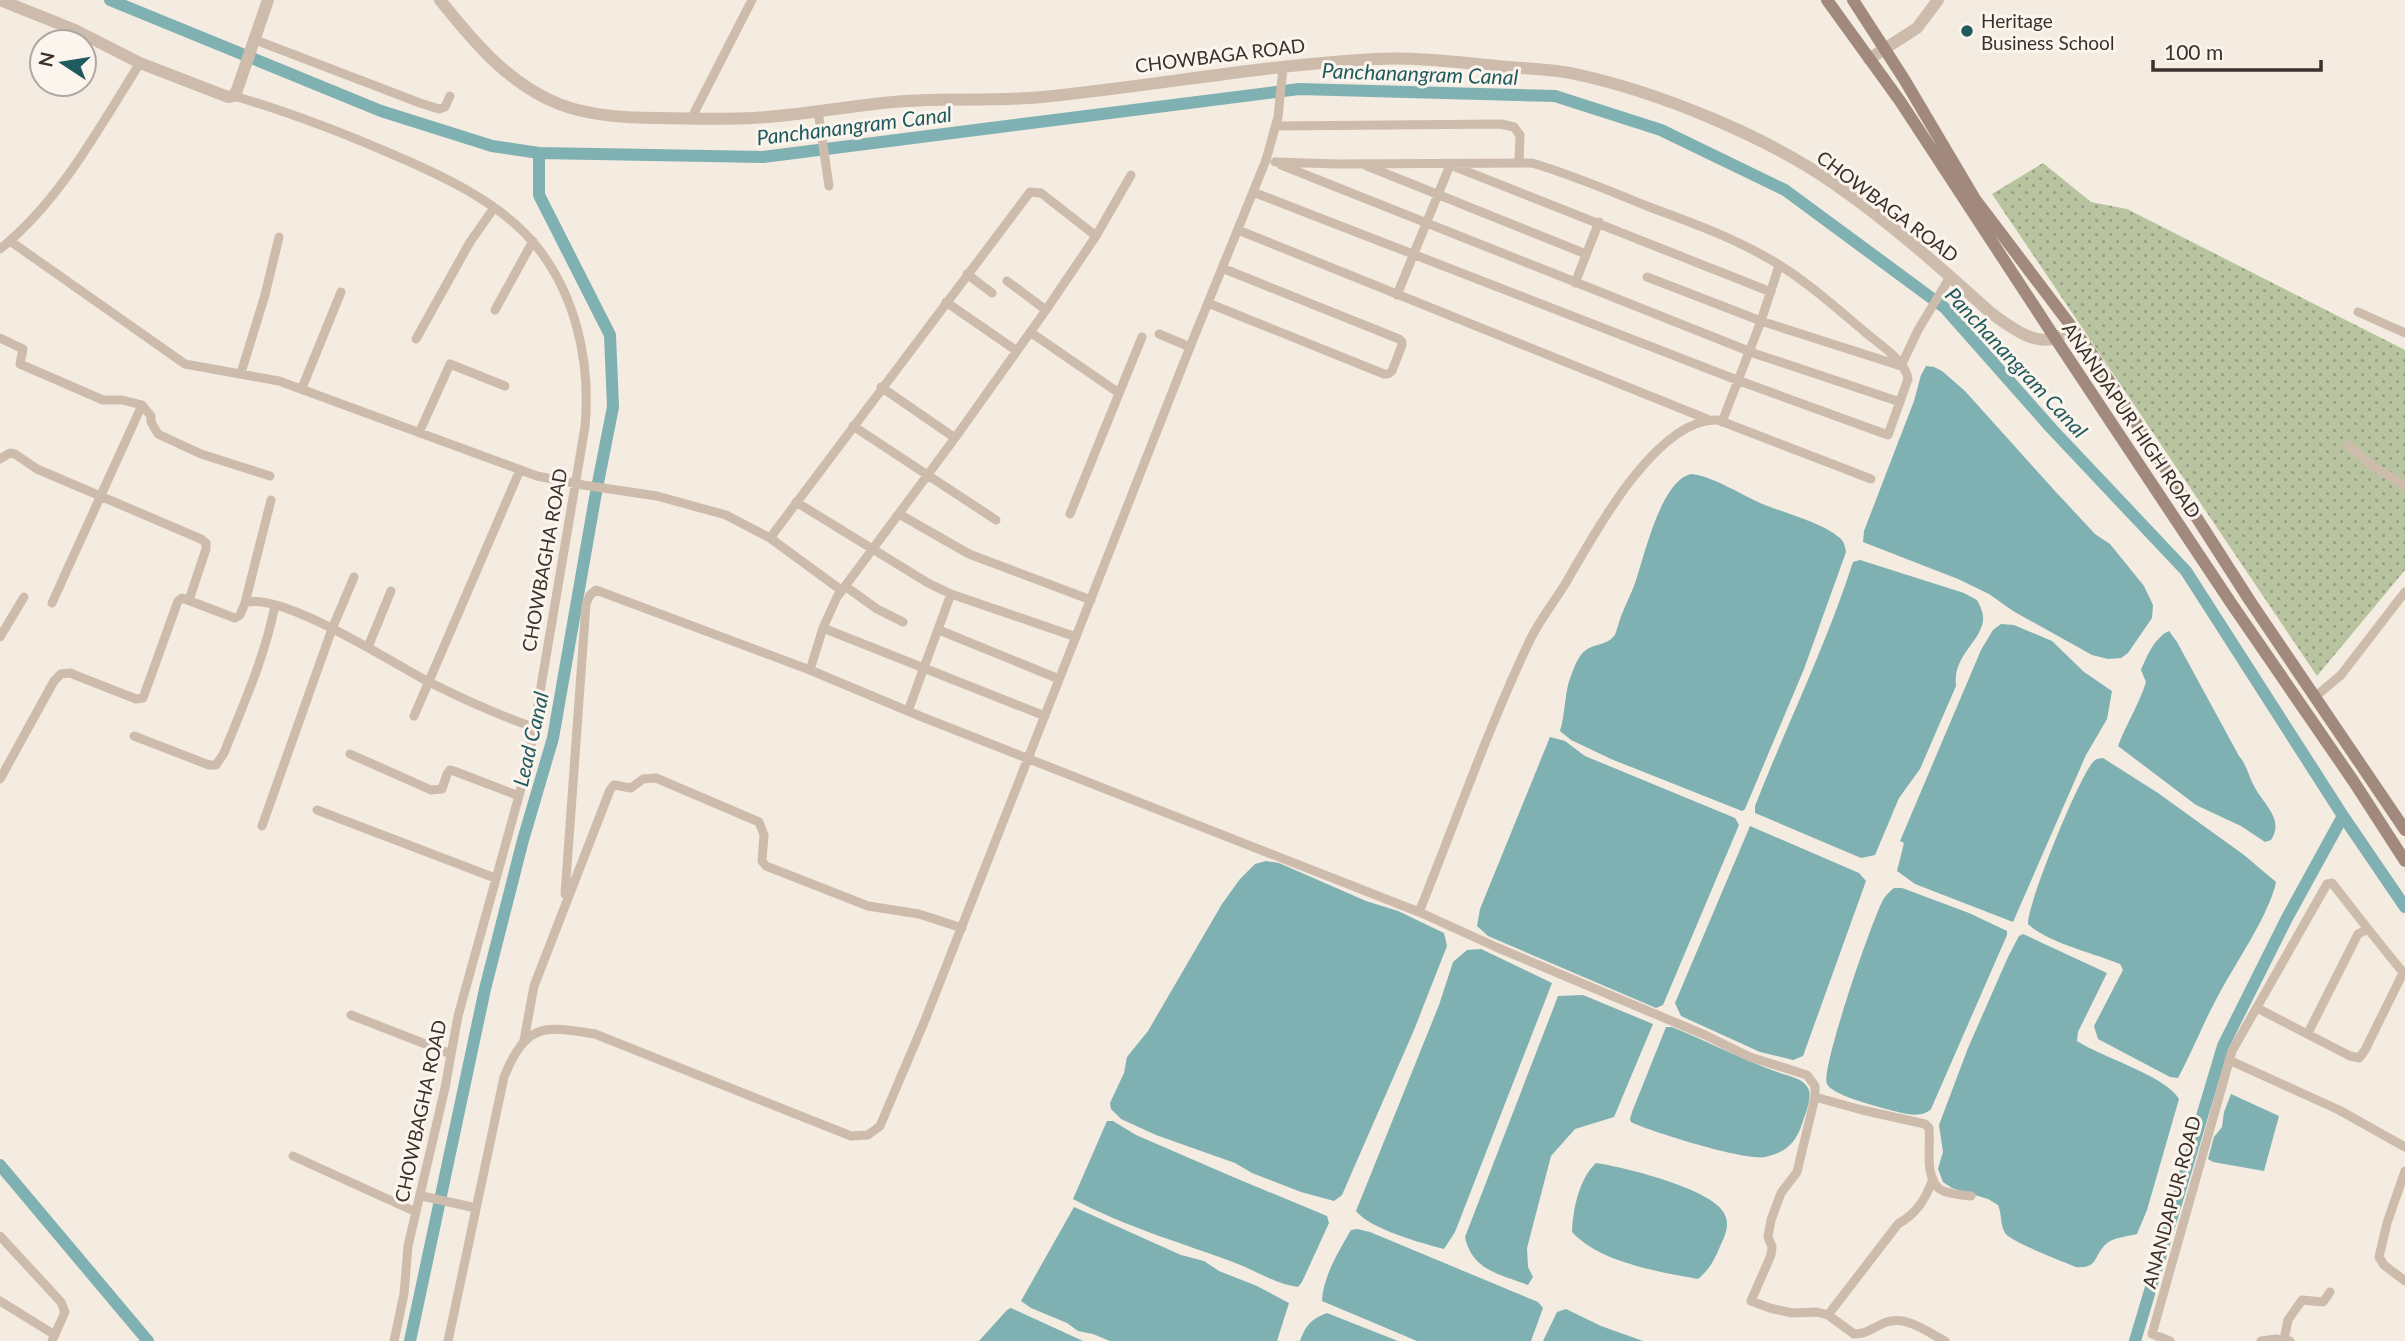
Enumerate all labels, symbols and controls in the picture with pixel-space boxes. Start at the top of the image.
place label: Heritage Business School [1981,9,2114,54]
marker: Heritage Business School [1959,23,1975,39]
north arrow [28,28,98,98]
scale bar [2153,28,2321,72]
street label: CHOWBAGA ROAD [1134,33,1306,77]
text: 100 m [2164,39,2223,64]
text: N [33,50,59,69]
water label: Panchanangram Canal [1321,57,1519,89]
water label: Panchanangram Canal [755,101,953,149]
street label: CHOWBAGA ROAD [1813,145,1963,267]
water label: Panchanangram Canal [1941,282,2093,443]
street label: ANANDAPUR HIGH ROAD [2058,318,2206,522]
street label: CHOWBAGHA ROAD [517,466,571,654]
water label: Lead Canal [507,689,553,789]
street label: CHOWBAGHA ROAD [389,1018,451,1204]
street label: ANANDAPUR ROAD [2137,1113,2205,1291]

